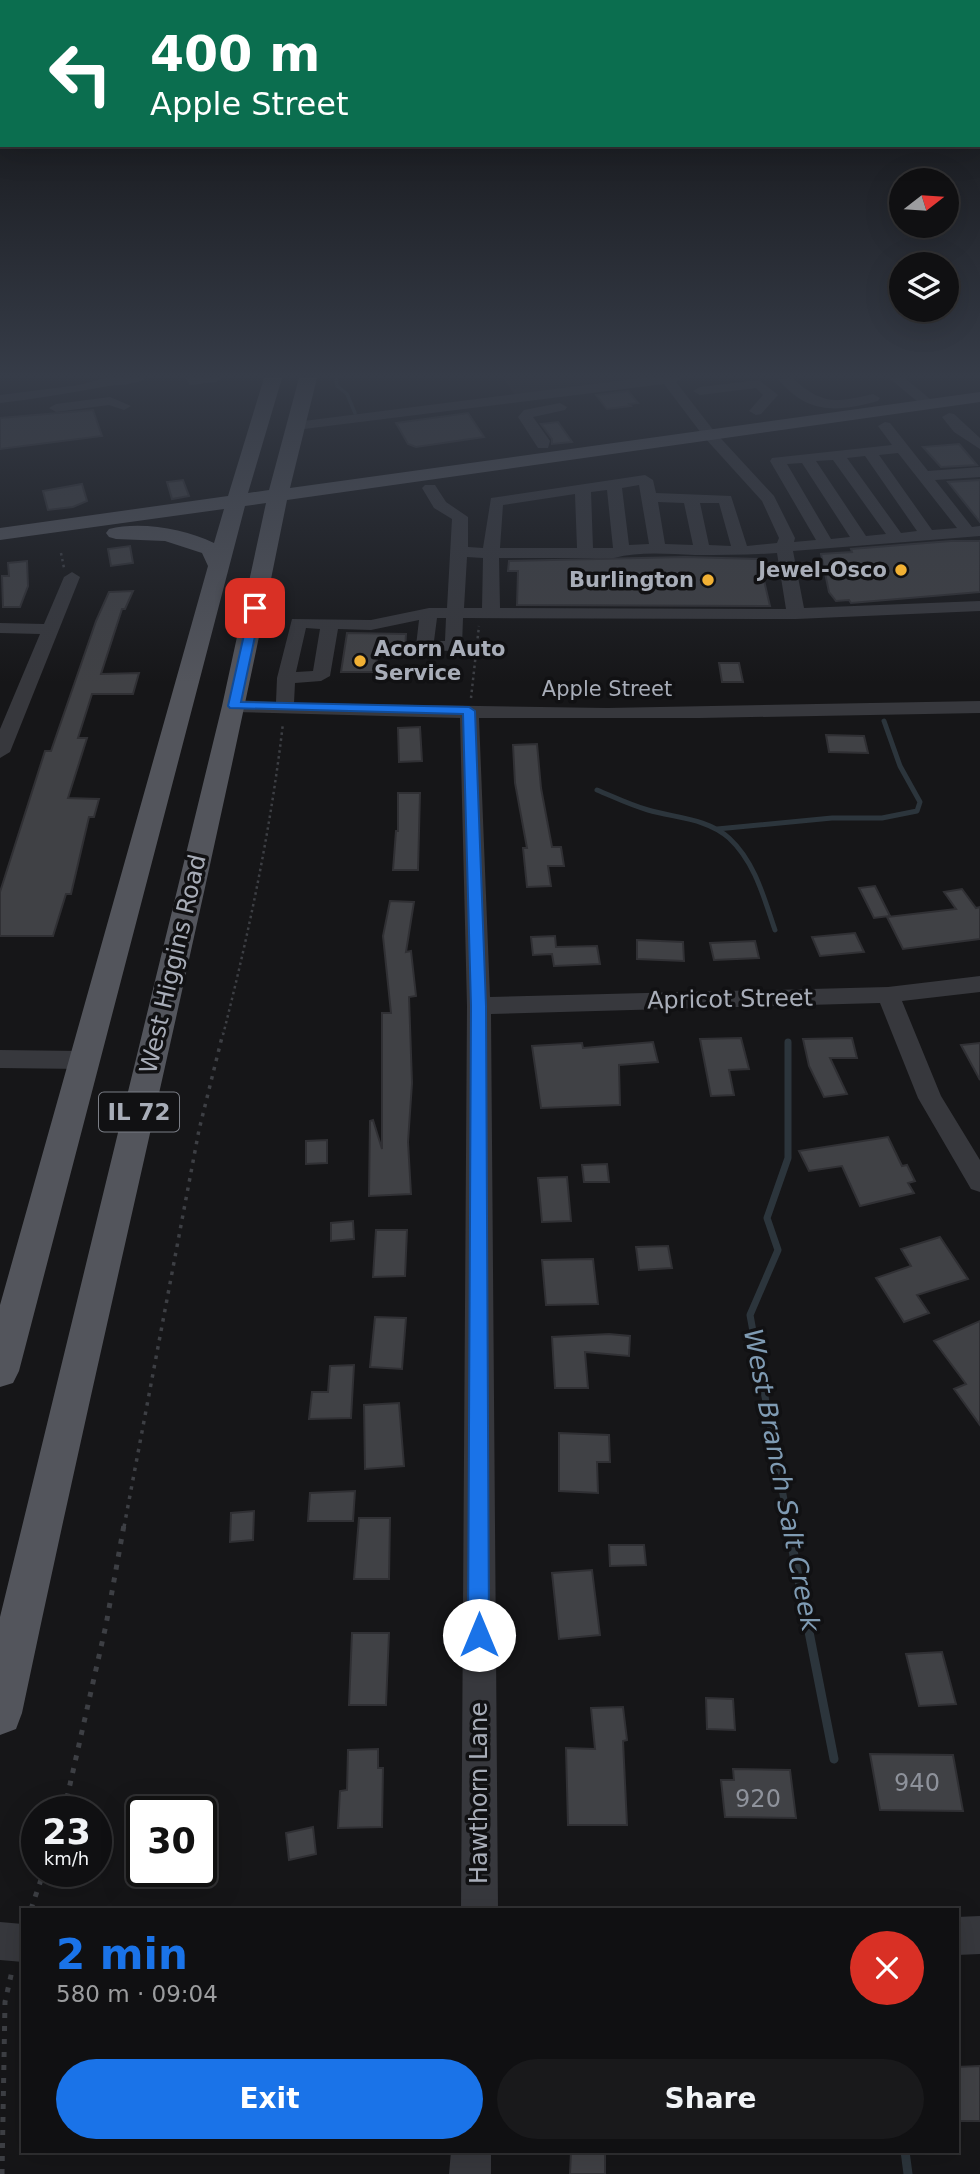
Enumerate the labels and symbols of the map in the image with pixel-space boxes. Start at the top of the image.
north arrow [889,168,959,238]
place label: Jewel-Osco [756,558,887,582]
marker: Jewel-Osco [893,562,909,578]
place label: Burlington [569,568,694,592]
marker: Burlington [700,572,716,588]
pin [225,578,285,638]
place label: Acorn Auto Service [374,637,505,685]
marker: Acorn Auto Service [352,653,368,669]
street label: Apple Street [542,677,672,701]
street label: West Higgins Road [134,852,212,1076]
street label: Apricot Street [647,984,813,1014]
road number: IL 72 [99,1092,179,1132]
water label: West Branch Salt Creek [738,1326,826,1635]
position arrow [442,1598,516,1672]
street label: Hawthorn Lane [465,1702,493,1884]
house number: 940 [894,1769,940,1797]
house number: 920 [735,1785,781,1813]
speed limit sign: 30 [126,1796,217,1887]

